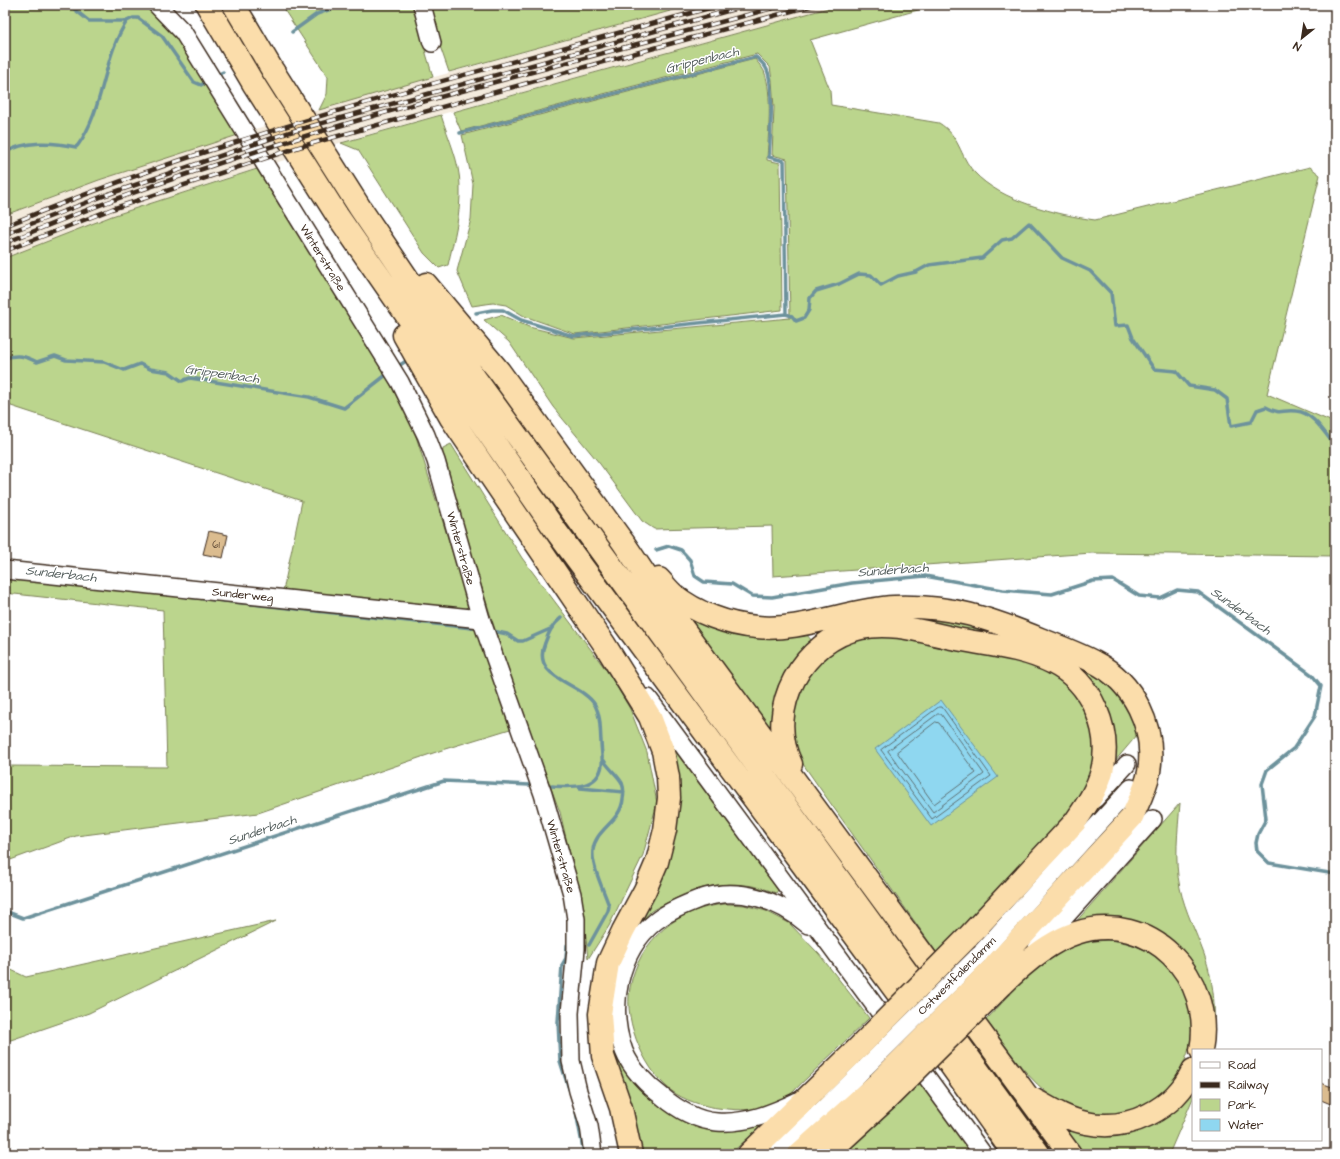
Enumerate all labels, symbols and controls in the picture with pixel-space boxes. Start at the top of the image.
north arrow [1282,18,1322,58]
text: N [1290,38,1304,54]
water label: Grippenbach [664,42,741,78]
street label: Winterstraße [296,221,350,295]
water label: Grippenbach [184,360,261,388]
street label: Winterstraße [442,510,480,588]
house number: 61 [212,538,220,552]
water label: Sunderbach [857,559,930,581]
water label: Sunderbach [25,561,98,587]
street label: Sunderweg [211,583,274,607]
water label: Sunderbach [1207,583,1275,639]
water label: Sunderbach [226,810,299,850]
street label: Winterstraße [542,818,580,896]
street label: Ostwestfalendamm [914,933,1000,1019]
legend [1192,1049,1322,1141]
text: Road [1228,1057,1256,1074]
text: Railway [1228,1077,1269,1095]
text: Park [1228,1097,1256,1114]
text: Water [1228,1117,1264,1134]

